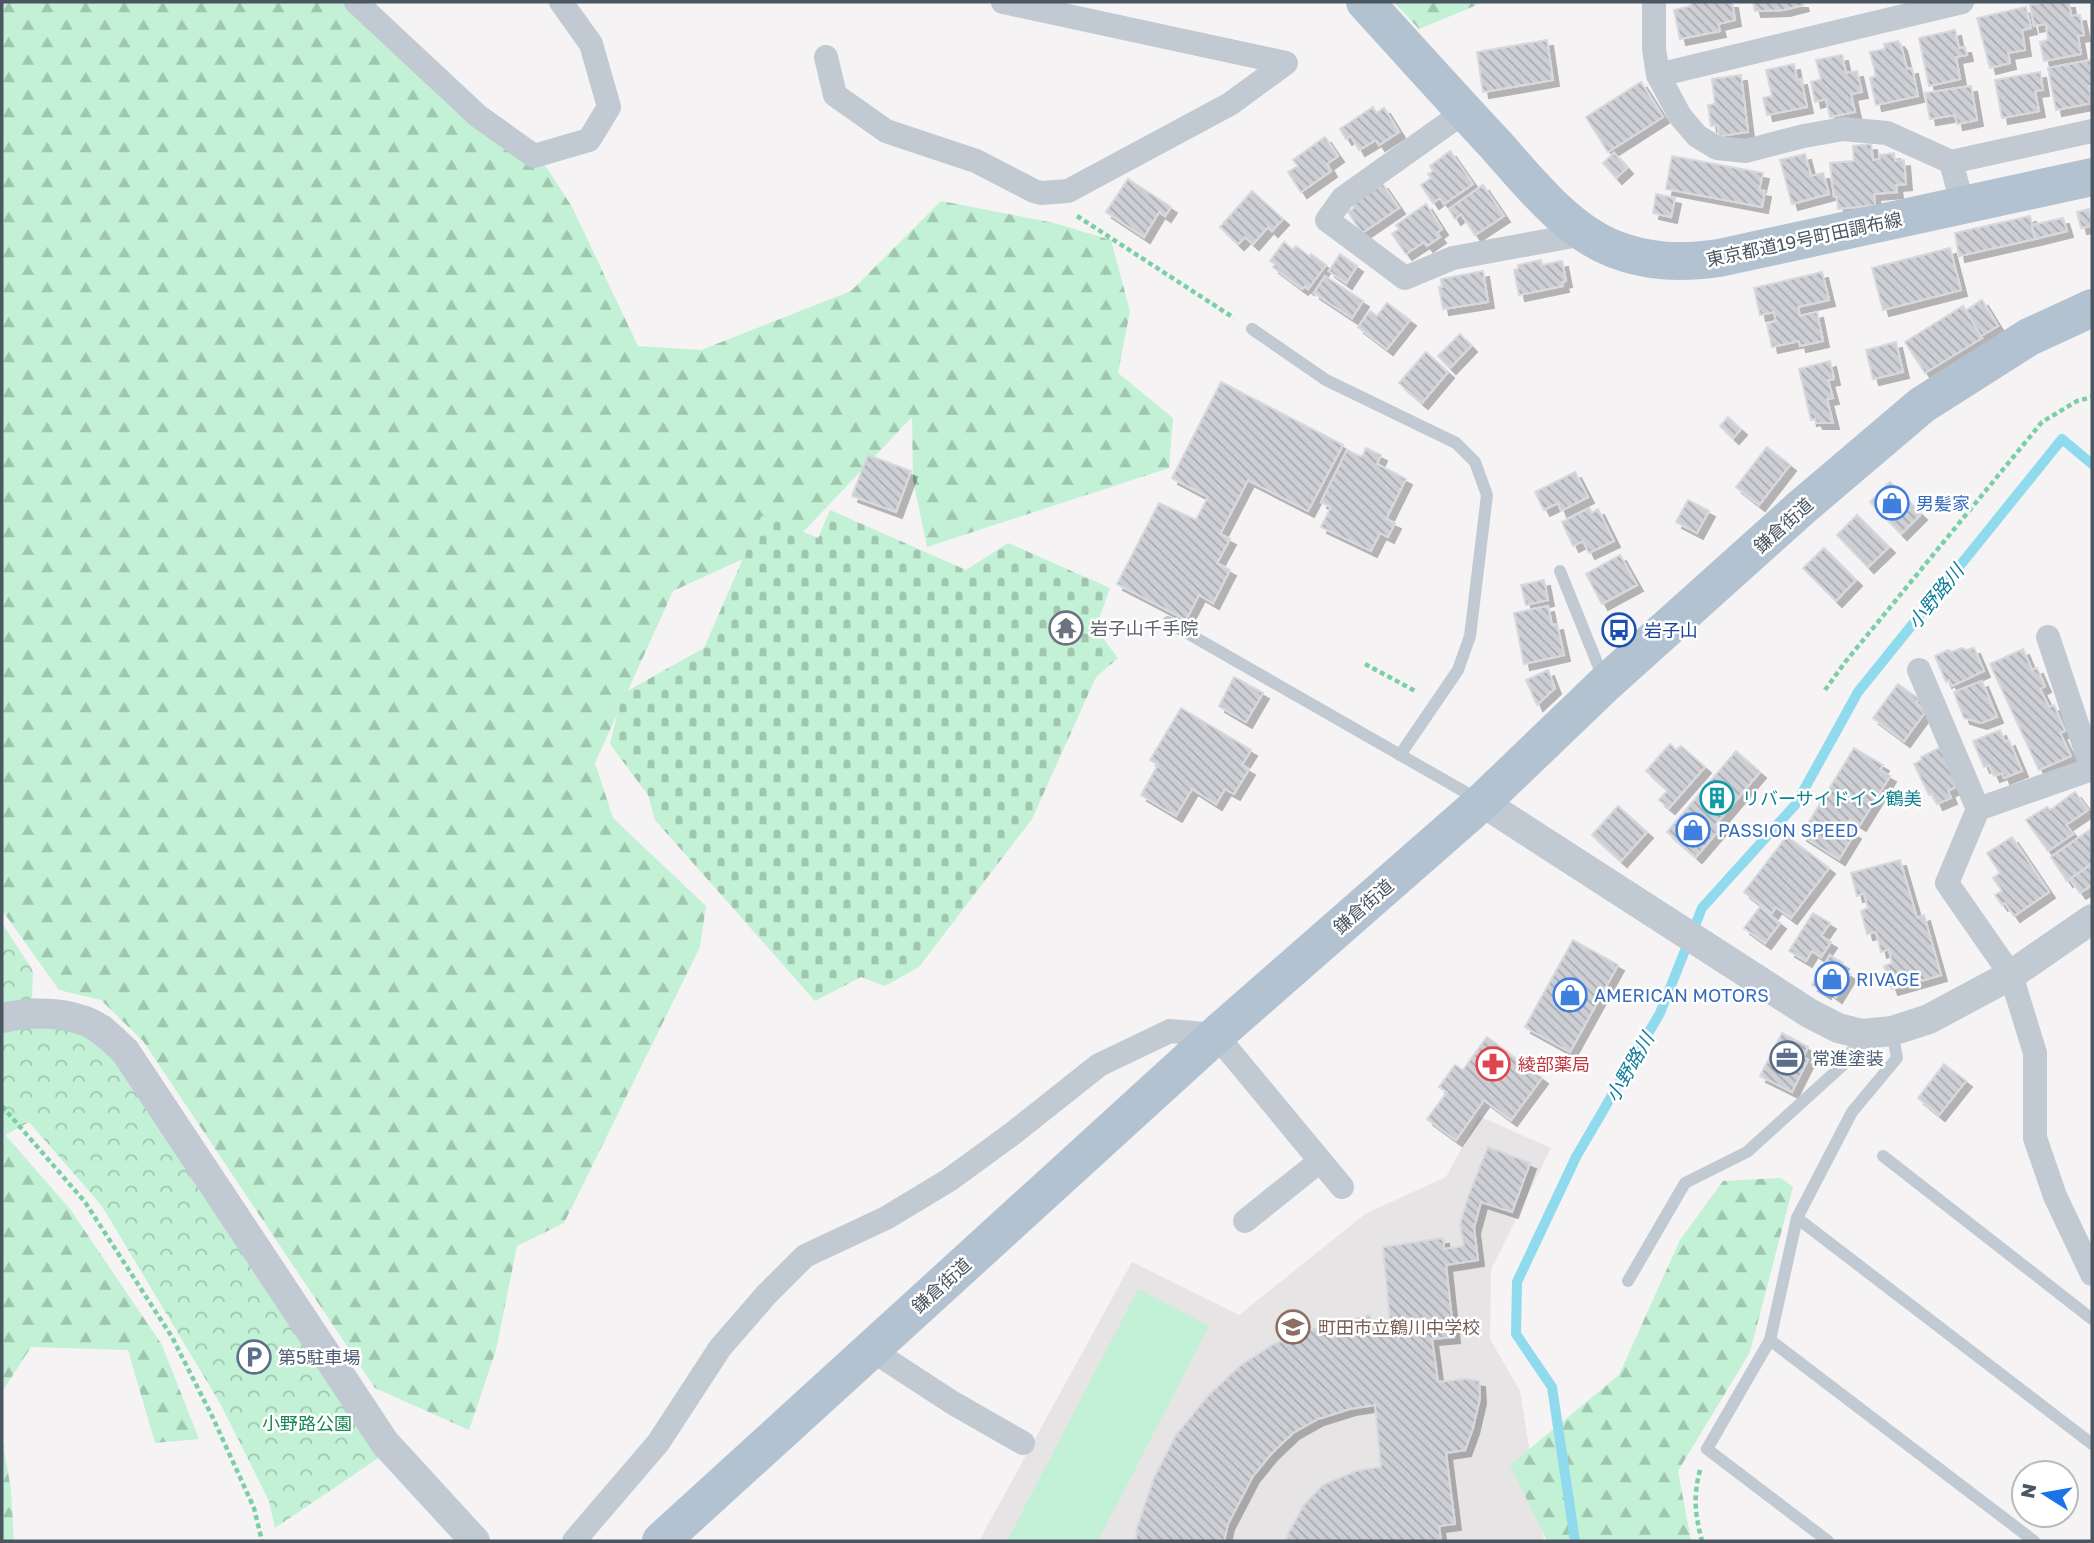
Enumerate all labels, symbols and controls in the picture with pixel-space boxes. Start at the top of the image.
street label: 東京都道19号町田調布線 [1704,207,1904,271]
shop icon: 男髪家 [1873,484,1911,522]
place label: 男髪家 [1916,492,1970,514]
street label: 鎌倉街道 [1749,493,1817,557]
water label: 小野路川 [1902,558,1969,633]
temple icon: 岩子山千手院 [1047,609,1085,647]
bus stop icon: 岩子山 [1600,611,1638,649]
place label: 岩子山千手院 [1090,617,1198,639]
place label: 岩子山 [1644,619,1698,641]
building icon: リバーサイドイン鶴美 [1698,779,1736,817]
place label: リバーサイドイン鶴美 [1742,787,1922,809]
shop icon: PASSION SPEED [1674,811,1712,849]
place label: PASSION SPEED [1718,819,1858,841]
street label: 鎌倉街道 [1329,874,1397,938]
shop icon: RIVAGE [1813,960,1851,998]
place label: RIVAGE [1856,968,1920,990]
shop icon: AMERICAN MOTORS [1551,976,1589,1014]
place label: AMERICAN MOTORS [1594,984,1769,1006]
water label: 小野路川 [1600,1027,1659,1106]
office icon: 常進塗装 [1768,1039,1806,1077]
pharmacy icon: 綾部薬局 [1474,1045,1512,1083]
place label: 常進塗装 [1812,1047,1884,1069]
place label: 綾部薬局 [1518,1053,1590,1075]
street label: 鎌倉街道 [907,1253,975,1317]
school or university icon: 町田市立鶴川中学校 [1274,1308,1312,1346]
place label: 町田市立鶴川中学校 [1318,1316,1480,1338]
parking icon: 第5駐車場 [235,1338,273,1376]
place label: 第5駐車場 [278,1346,360,1368]
park label: 小野路公園 [262,1412,352,1434]
north arrow [2010,1459,2080,1529]
text: N [2015,1481,2040,1500]

